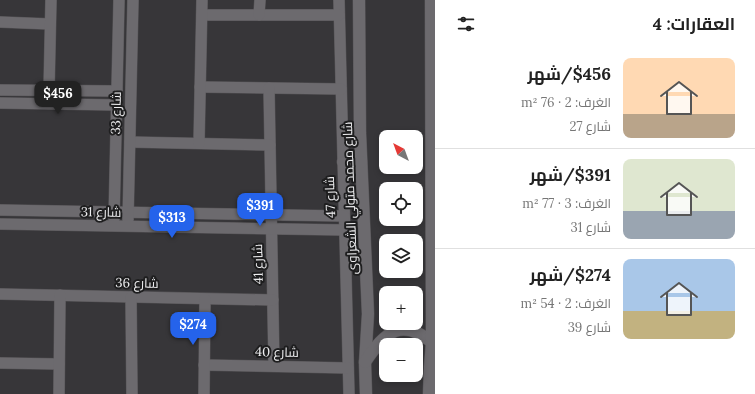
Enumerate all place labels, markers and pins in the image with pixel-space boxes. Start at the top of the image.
pin: $456 [34,81,82,115]
pin: $391 [236,193,284,227]
pin: $313 [148,205,196,239]
pin: $274 [169,312,217,346]

